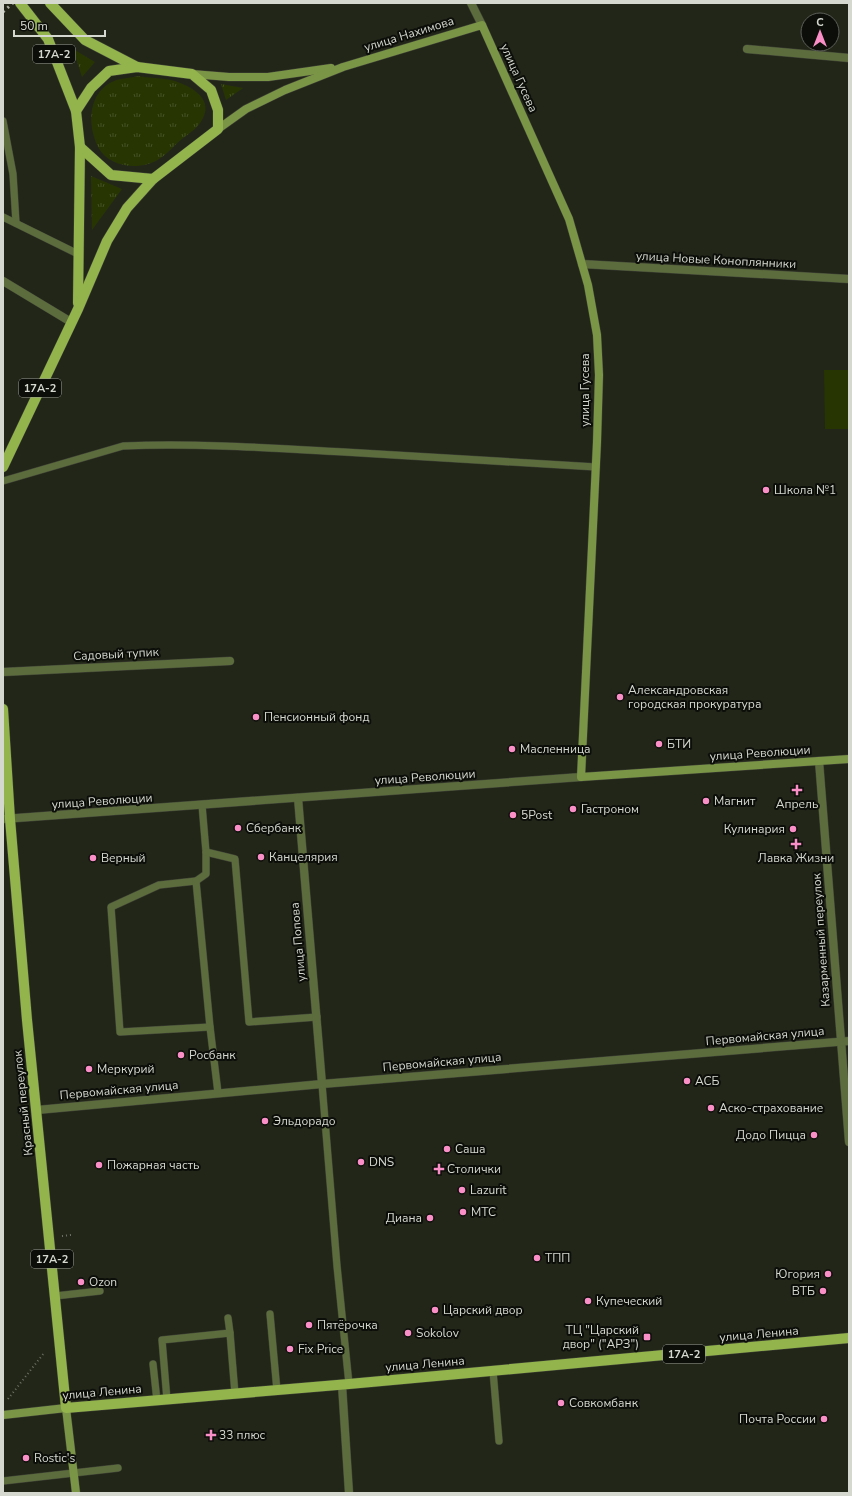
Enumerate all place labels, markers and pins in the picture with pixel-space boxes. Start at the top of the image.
place label: Школа №1 [774,482,836,498]
marker: Школа №1 [761,485,771,495]
place label: Александровская городская прокуратура [628,682,761,712]
marker: Александровская городская прокуратура [615,692,625,702]
place label: Пенсионный фонд [264,709,370,725]
marker: Пенсионный фонд [251,712,261,722]
place label: БТИ [667,736,691,752]
marker: БТИ [654,739,664,749]
place label: Масленница [520,741,591,757]
marker: Масленница [507,744,517,754]
marker: Апрель [792,785,802,795]
place label: Магнит [714,793,756,809]
marker: Магнит [701,796,711,806]
place label: Апрель [776,796,818,812]
place label: Гастроном [581,801,639,817]
marker: Гастроном [568,804,578,814]
place label: 5Post [521,807,553,823]
marker: 5Post [508,810,518,820]
place label: Сбербанк [246,820,302,836]
place label: Кулинария [724,821,785,837]
marker: Сбербанк [233,823,243,833]
marker: Кулинария [788,824,798,834]
marker: Лавка Жизни [791,839,801,849]
place label: Канцелярия [269,849,338,865]
place label: Верный [101,850,146,866]
place label: Лавка Жизни [758,850,834,866]
marker: Канцелярия [256,852,266,862]
marker: Верный [88,853,98,863]
place label: Росбанк [189,1047,236,1063]
marker: Росбанк [176,1050,186,1060]
place label: Меркурий [97,1061,155,1077]
marker: Меркурий [84,1064,94,1074]
place label: АСБ [695,1073,720,1089]
marker: АСБ [682,1076,692,1086]
place label: Аско-страхование [719,1100,823,1116]
marker: Аско-страхование [706,1103,716,1113]
place label: Эльдорадо [273,1113,336,1129]
marker: Эльдорадо [260,1116,270,1126]
place label: Додо Пицца [736,1127,806,1143]
marker: Додо Пицца [809,1130,819,1140]
place label: Саша [455,1141,485,1157]
marker: Саша [442,1144,452,1154]
place label: DNS [369,1154,394,1170]
place label: Пожарная часть [107,1157,199,1173]
marker: DNS [356,1157,366,1167]
marker: Пожарная часть [94,1160,104,1170]
place label: Столички [447,1161,501,1177]
marker: Столички [434,1164,444,1174]
place label: Lazurit [470,1182,507,1198]
marker: Lazurit [457,1185,467,1195]
place label: МТС [471,1204,496,1220]
marker: МТС [458,1207,468,1217]
place label: Диана [386,1210,422,1226]
marker: Диана [425,1213,435,1223]
place label: ТПП [545,1250,570,1266]
marker: ТПП [532,1253,542,1263]
place label: Югория [775,1266,820,1282]
marker: Югория [823,1269,833,1279]
place label: Ozon [89,1274,117,1290]
marker: Ozon [76,1277,86,1287]
place label: ВТБ [792,1283,815,1299]
marker: ВТБ [818,1286,828,1296]
place label: Купеческий [596,1293,662,1309]
marker: Купеческий [583,1296,593,1306]
place label: Царский двор [443,1302,523,1318]
marker: Царский двор [430,1305,440,1315]
place label: Пятёрочка [317,1317,378,1333]
marker: Пятёрочка [304,1320,314,1330]
place label: ТЦ "Царский двор" ("АРЗ") [563,1322,639,1352]
place label: Sokolov [416,1325,460,1341]
marker: Sokolov [403,1328,413,1338]
marker: ТЦ "Царский двор" ("АРЗ") [642,1332,652,1342]
place label: Fix Price [298,1341,343,1357]
marker: Fix Price [285,1344,295,1354]
place label: Совкомбанк [569,1395,639,1411]
marker: Совкомбанк [556,1398,566,1408]
place label: Почта России [739,1411,816,1427]
marker: Почта России [819,1414,829,1424]
place label: 33 плюс [219,1427,266,1443]
marker: 33 плюс [206,1430,216,1440]
place label: Rostic's [34,1450,75,1466]
marker: Rostic's [21,1453,31,1463]

